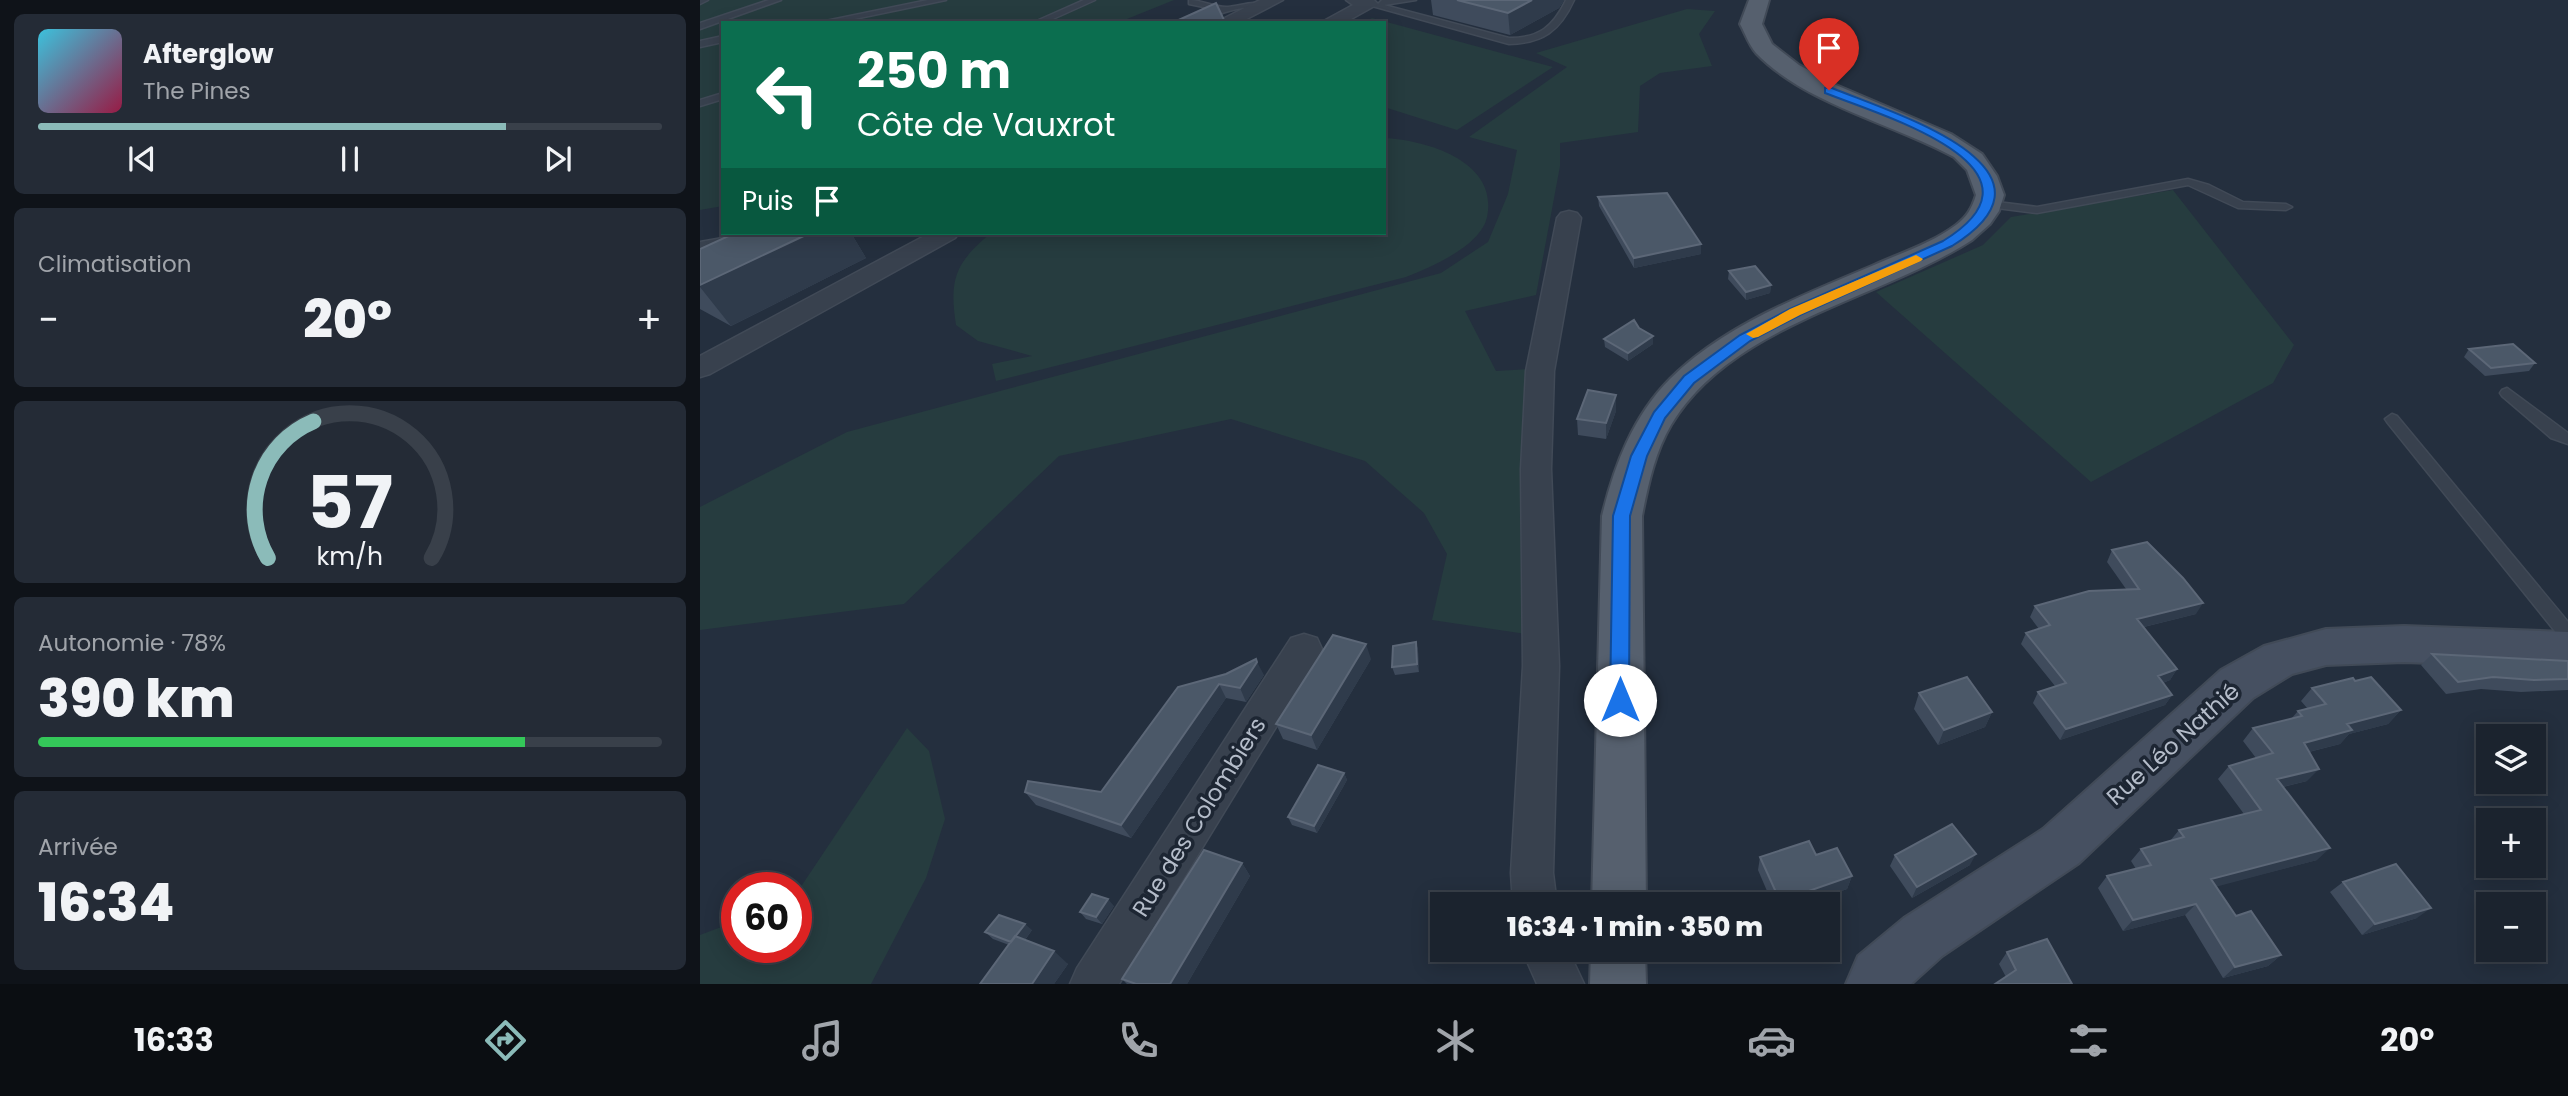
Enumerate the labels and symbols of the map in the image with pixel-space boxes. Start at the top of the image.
pin [1799,18,1859,90]
position arrow [1583,663,1657,737]
street label: Rue Léo Nathié [2100,676,2246,812]
street label: Rue des Colombiers [1125,711,1273,923]
speed limit sign: 60 [721,872,812,963]

